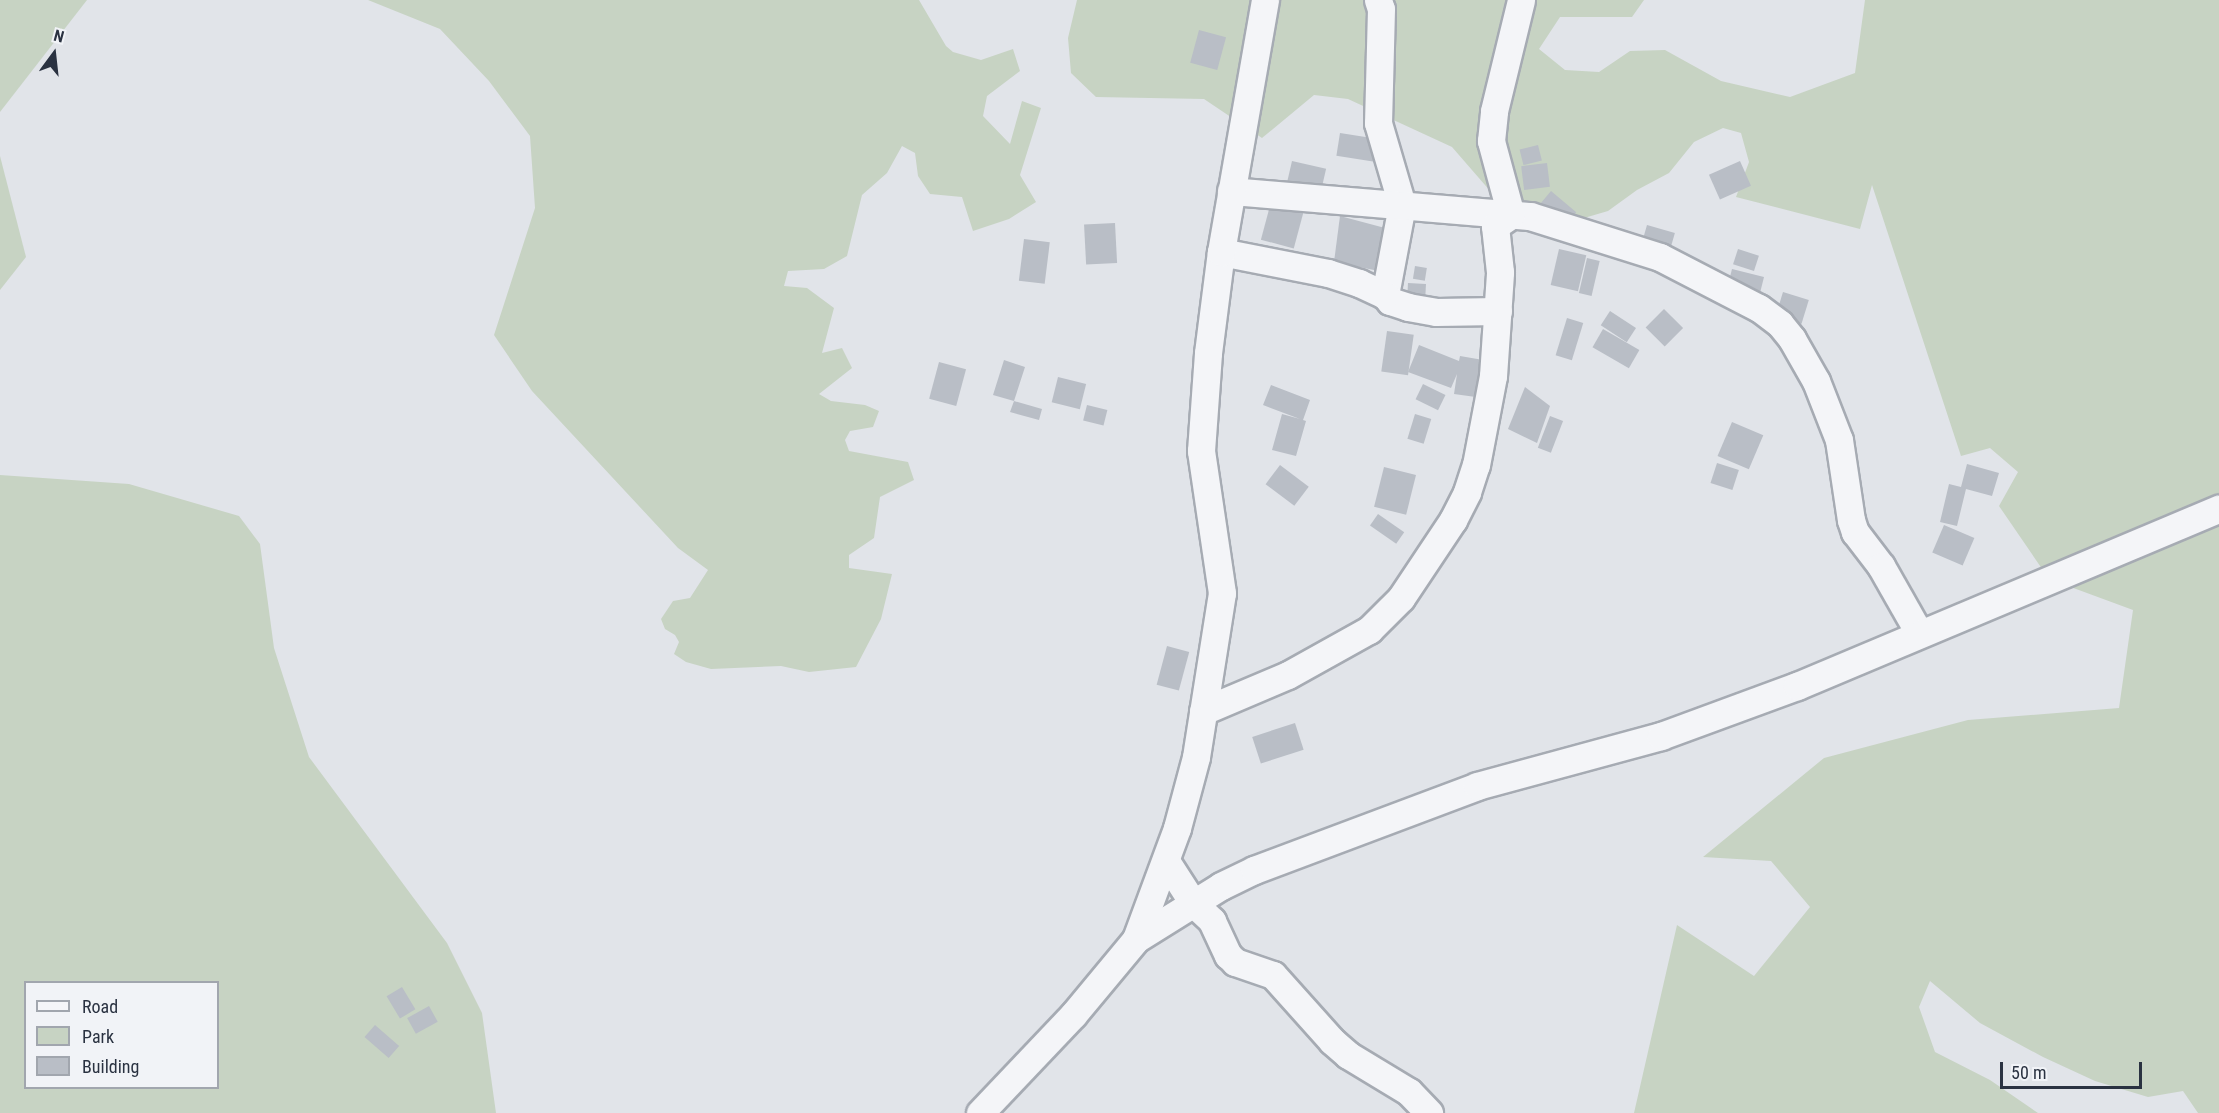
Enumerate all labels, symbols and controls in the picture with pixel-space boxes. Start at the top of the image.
north arrow [24,24,84,84]
text: N [52,26,66,47]
legend [24,981,219,1089]
text: Road [82,996,118,1017]
text: Park [82,1026,114,1047]
scale bar [2003,1050,2146,1088]
text: Building [82,1056,139,1077]
text: 50 m [2011,1062,2046,1083]

